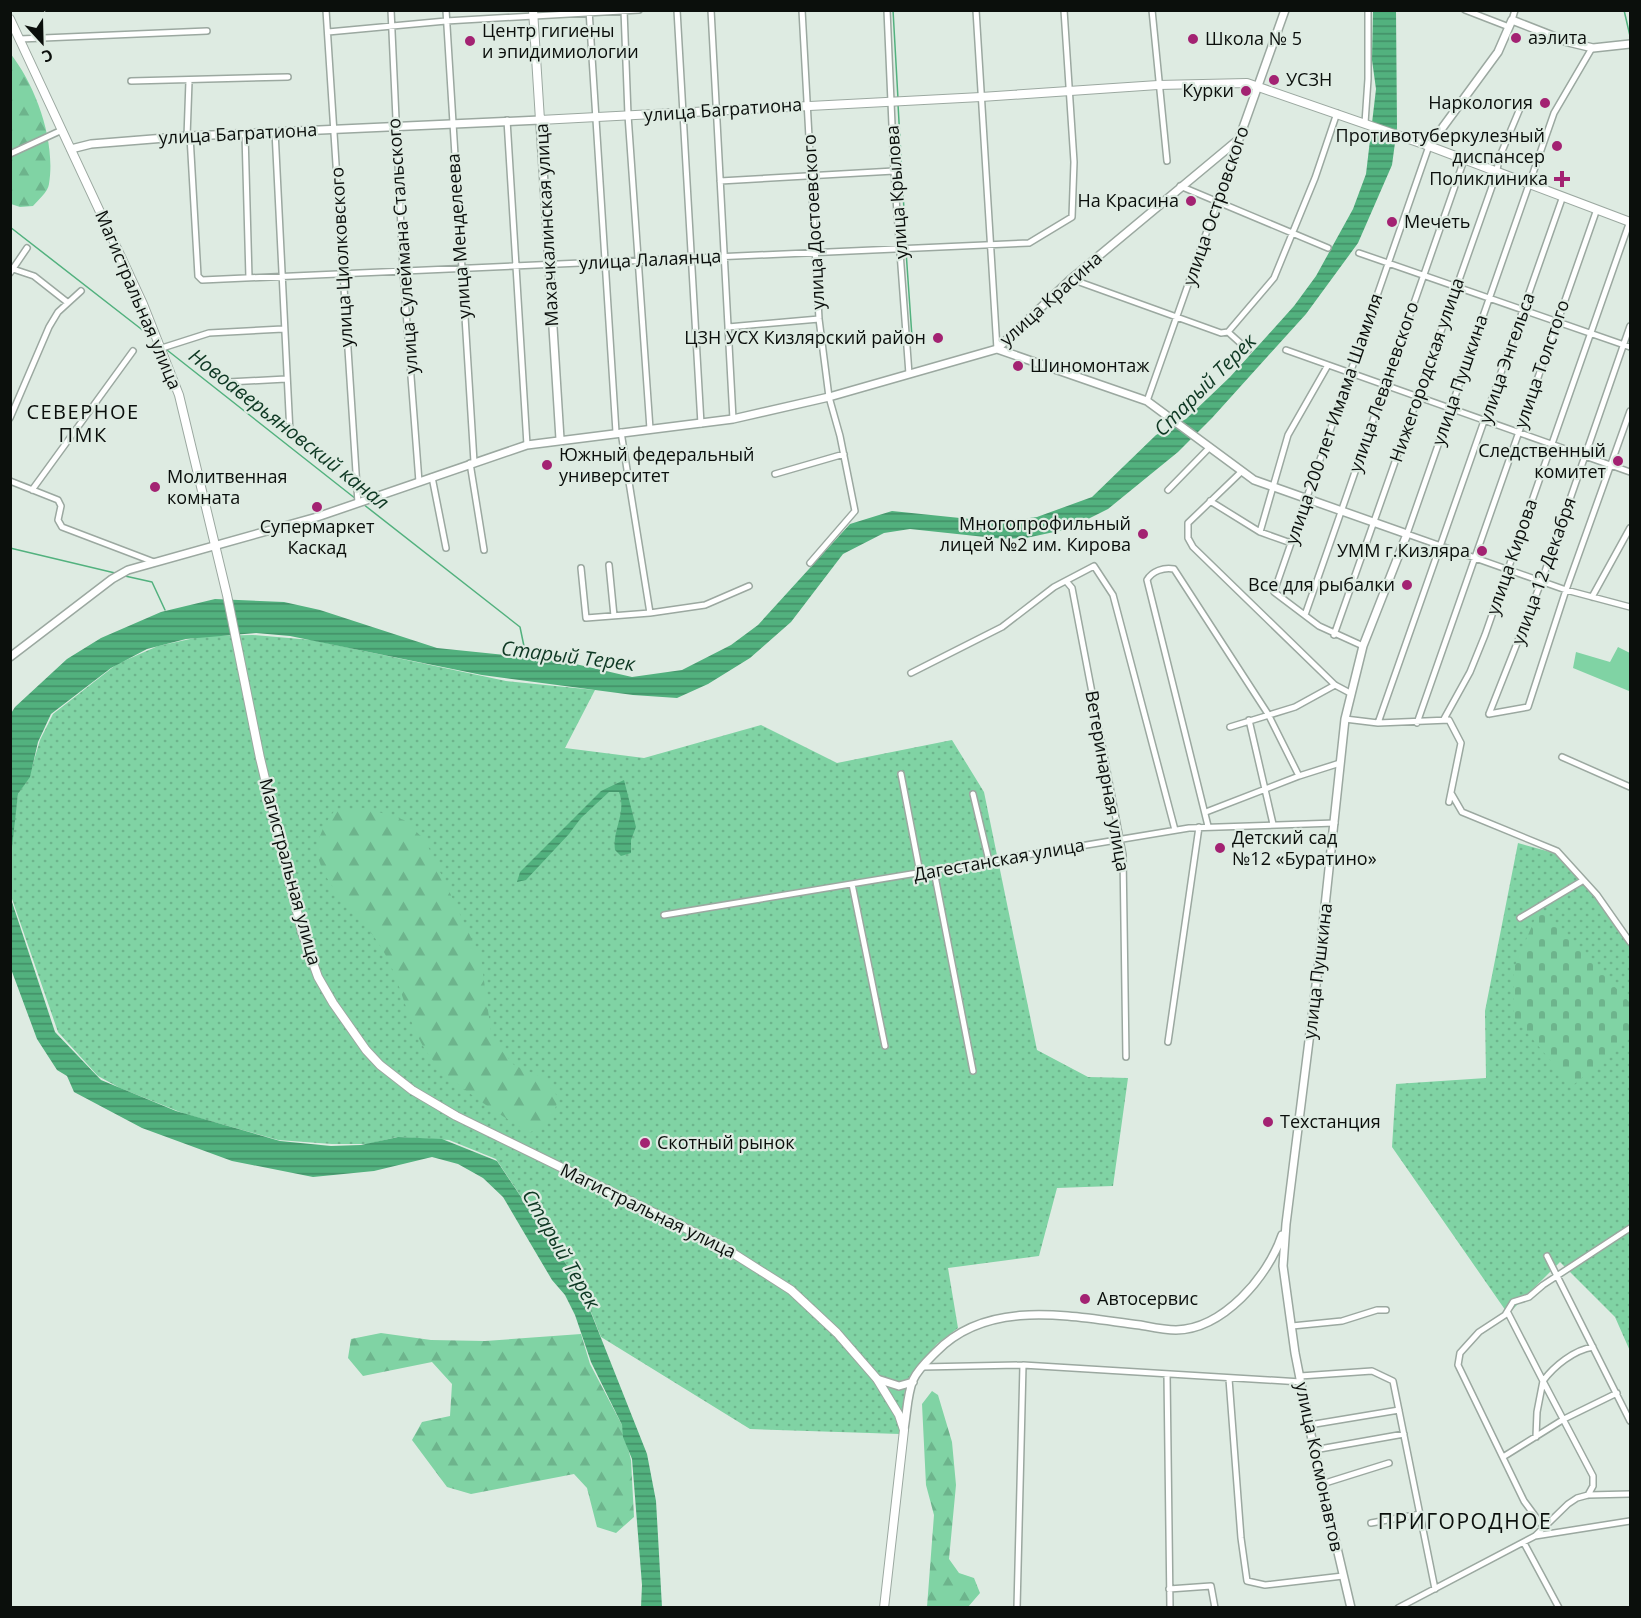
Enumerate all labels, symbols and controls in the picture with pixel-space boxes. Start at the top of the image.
north arrow [12,12,72,72]
place label: Центр гигиены и эпидимиологии [482,18,639,63]
place label: аэлита [1528,25,1587,49]
place label: Школа № 5 [1205,26,1302,50]
marker: аэлита [1509,31,1523,45]
marker: Школа № 5 [1186,32,1200,46]
marker: Центр гигиены и эпидимиологии [463,34,477,48]
text: С [39,44,56,68]
place label: УСЗН [1286,67,1332,91]
marker: УСЗН [1267,73,1281,87]
place label: Курки [1182,78,1234,102]
marker: Курки [1239,84,1253,98]
place label: Наркология [1428,90,1533,114]
street label: улица Багратиона [643,91,803,127]
marker: Наркология [1538,96,1552,110]
street label: улица Багратиона [158,117,318,149]
street label: улица Сулеймана Стальского [381,117,423,375]
street label: Махачкалинская улица [529,123,563,327]
street label: улица Островского [1176,123,1254,289]
place label: Противотуберкулезный диспансер [1336,123,1545,168]
street label: улица Крылова [879,124,913,260]
street label: улица Достоевского [796,134,830,310]
marker: Противотуберкулезный диспансер [1550,139,1564,153]
street label: улица Менделеева [440,153,476,320]
street label: улица Циолковского [324,166,358,348]
place label: Поликлиника [1429,166,1548,190]
marker: Поликлиника [1553,170,1571,188]
place label: На Красина [1078,188,1179,212]
marker: На Красина [1184,194,1198,208]
street label: Магистральная улица [90,206,188,393]
place label: Мечеть [1404,209,1470,233]
marker: Мечеть [1385,215,1399,229]
street label: улица Лалаянца [578,243,722,275]
street label: улица Красина [994,246,1107,351]
street label: Нижегородская улица [1383,274,1469,465]
street label: улица Энгельса [1472,289,1540,426]
street label: улица 200 лет Имама Шамиля [1279,290,1387,547]
street label: улица Толстого [1508,296,1574,431]
street label: улица Леваневского [1343,298,1424,475]
street label: улица Пушкина [1425,311,1493,448]
place label: ЦЗН УСХ Кизлярский район [684,325,926,349]
water label: Старый Терек [1148,327,1263,442]
marker: ЦЗН УСХ Кизлярский район [931,331,945,345]
water label: Новоаверьяновский канал [184,342,395,515]
place label: Шиномонтаж [1030,353,1150,377]
marker: Шиномонтаж [1011,359,1025,373]
district label: СЕВЕРНОЕ ПМК [26,398,140,448]
place label: Следственный комитет [1478,438,1607,483]
place label: Южный федеральный университет [559,442,754,487]
marker: Следственный комитет [1611,454,1625,468]
marker: Южный федеральный университет [540,458,554,472]
place label: Молитвенная комната [167,464,287,509]
marker: Молитвенная комната [148,480,162,494]
street label: улица 12 Декабря [1505,494,1581,648]
street label: улица Кирова [1480,495,1542,618]
marker: Супермаркет Каскад [310,500,324,514]
place label: Многопрофильный лицей №2 им. Кирова [940,511,1131,556]
place label: Супермаркет Каскад [260,514,375,559]
marker: Многопрофильный лицей №2 им. Кирова [1136,527,1150,541]
place label: УММ г.Кизляра [1337,538,1470,562]
marker: УММ г.Кизляра [1475,544,1489,558]
place label: Все для рыбалки [1248,572,1395,596]
marker: Все для рыбалки [1400,578,1414,592]
water label: Старый Терек [500,634,638,677]
street label: Ветеринарная улица [1080,689,1136,873]
street label: Магистральная улица [254,776,327,968]
place label: Детский сад №12 «Буратино» [1232,825,1377,870]
street label: Дагестанская улица [911,832,1086,886]
marker: Детский сад №12 «Буратино» [1213,841,1227,855]
street label: улица Пушкина [1297,901,1337,1040]
place label: Техстанция [1280,1109,1381,1133]
marker: Техстанция [1261,1115,1275,1129]
place label: Скотный рынок [657,1130,795,1154]
marker: Скотный рынок [638,1136,652,1150]
street label: Магистральная улица [557,1157,740,1263]
water label: Старый Терек [516,1184,607,1315]
place label: Автосервис [1097,1286,1199,1310]
marker: Автосервис [1078,1292,1092,1306]
street label: улица Космонавтов [1290,1380,1350,1554]
district label: ПРИГОРОДНОЕ [1378,1507,1552,1535]

